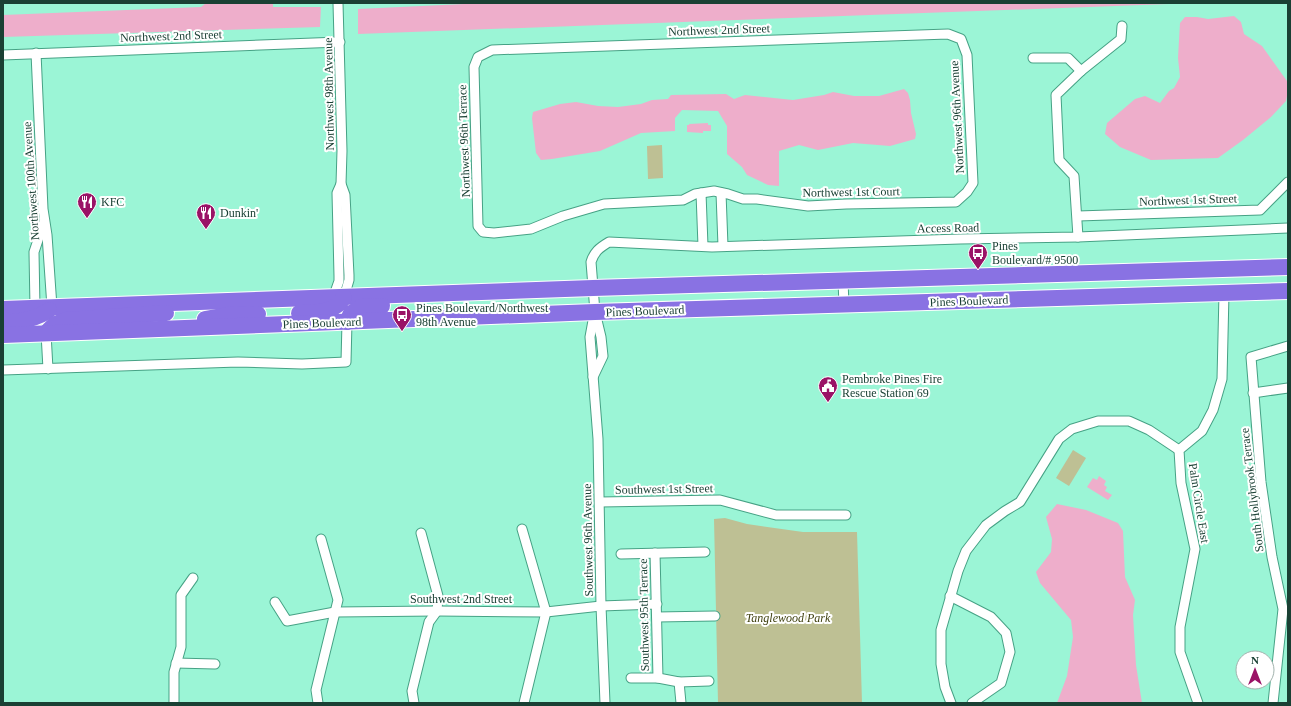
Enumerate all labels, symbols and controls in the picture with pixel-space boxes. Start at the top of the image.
street label: Northwest 2nd Street [668,21,771,39]
street label: Northwest 2nd Street [120,27,223,45]
street label: Northwest 98th Avenue [321,37,337,151]
street label: Northwest 96th Avenue [947,60,967,174]
street label: Northwest 96th Terrace [455,84,473,198]
street label: Northwest 100th Avenue [20,121,42,241]
street label: Northwest 1st Court [802,184,900,200]
restaurant icon: KFC [76,191,98,219]
street label: Northwest 1st Street [1139,191,1238,209]
place label: KFC [101,195,124,209]
restaurant icon: Dunkin' [195,202,217,230]
place label: Dunkin' [220,206,258,220]
street label: Access Road [917,220,979,236]
place label: Pines Boulevard/# 9500 [992,239,1078,267]
bus stop icon: Pines Boulevard/# 9500 [967,242,989,270]
street label: Pines Boulevard [929,293,1009,309]
place label: Pines Boulevard/Northwest 98th Avenue [416,301,549,329]
street label: Pines Boulevard [605,303,685,319]
bus stop icon: Pines Boulevard/Northwest 98th Avenue [391,304,413,332]
street label: Pines Boulevard [282,315,362,331]
place label: Pembroke Pines Fire Rescue Station 69 [842,372,942,400]
public building icon: Pembroke Pines Fire Rescue Station 69 [817,375,839,403]
street label: South Hollybrook Terrace [1237,427,1267,553]
street label: Palm Circle East [1186,462,1212,545]
street label: Southwest 1st Street [615,481,714,497]
street label: Southwest 96th Avenue [580,483,596,597]
street label: Southwest 95th Terrace [636,558,652,672]
street label: Southwest 2nd Street [410,592,513,606]
park label: Tanglewood Park [746,611,831,625]
north arrow [1235,650,1275,690]
text: N [1251,654,1259,666]

